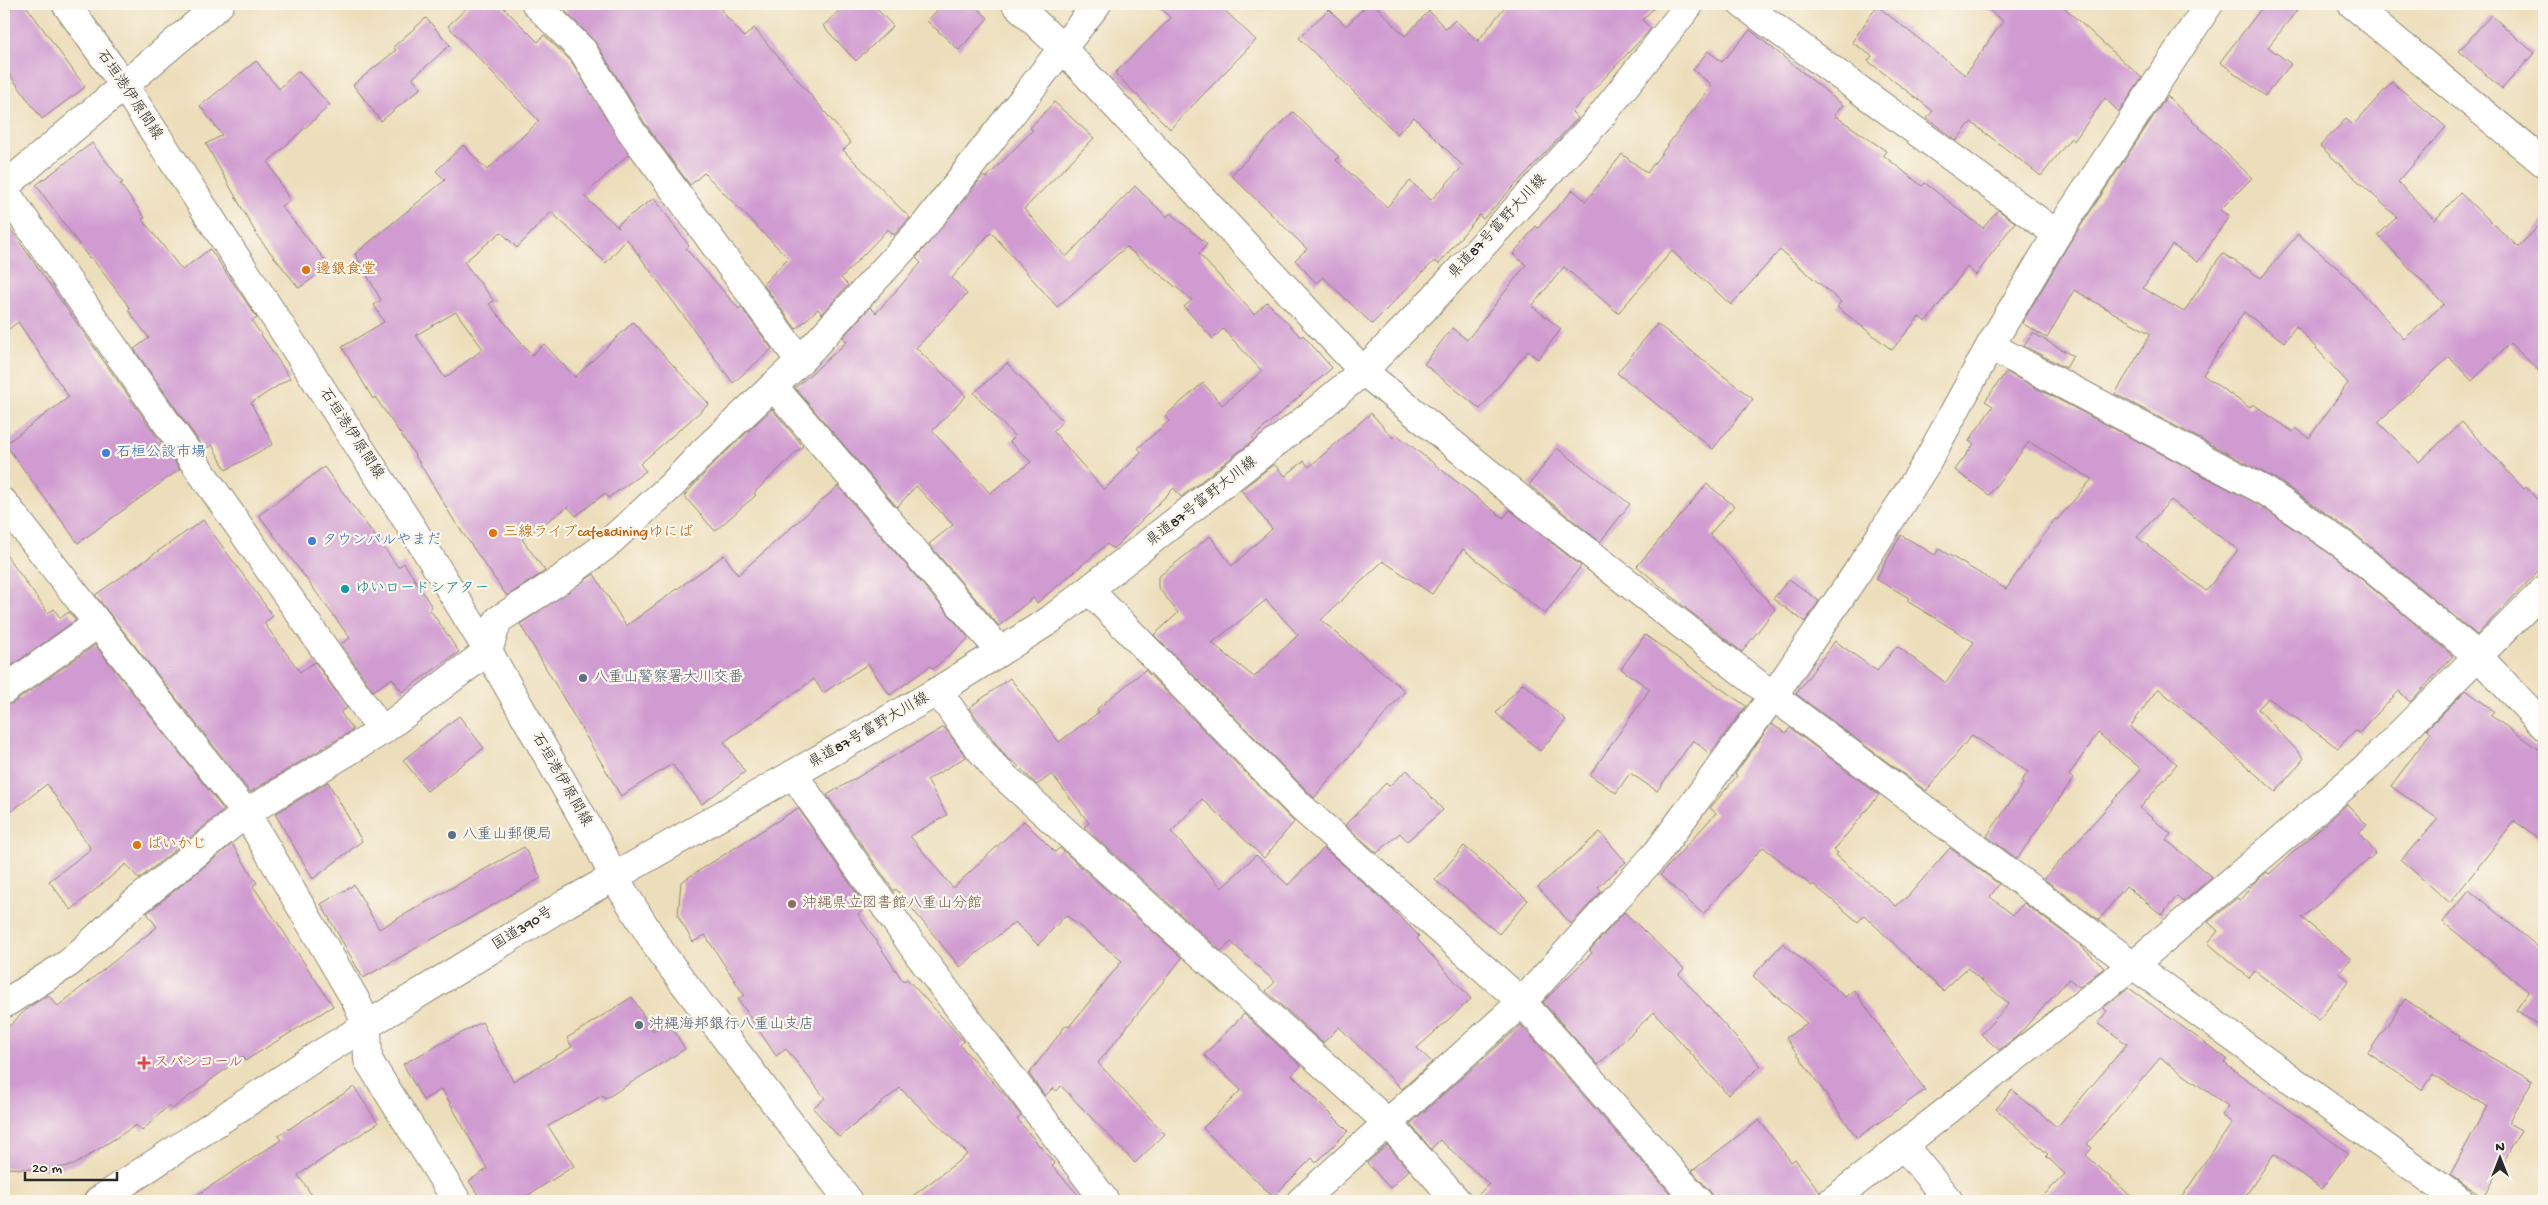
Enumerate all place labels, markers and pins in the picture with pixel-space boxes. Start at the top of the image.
place label: 邊銀食堂 [316,260,376,279]
marker: 邊銀食堂 [300,264,312,276]
place label: 石桓公設市場 [116,444,206,462]
marker: 石桓公設市場 [100,447,112,459]
place label: 三線ライブcafe&diningゆにば [503,523,693,542]
marker: 三線ライブcafe&diningゆにば [487,527,499,539]
place label: タウンパルやまだ [322,532,441,550]
marker: タウンパルやまだ [306,535,318,547]
place label: ゆいロードシアター [355,580,489,598]
marker: ゆいロードシアター [339,583,351,595]
place label: 八重山警察署大川交番 [593,668,743,687]
marker: 八重山警察署大川交番 [577,672,589,684]
place label: 八重山郵便局 [462,826,552,844]
marker: 八重山郵便局 [446,829,458,841]
place label: ぱいかじ [147,836,207,854]
marker: ぱいかじ [131,839,143,851]
place label: 沖縄県立図書館八重山分館 [802,894,982,913]
marker: 沖縄県立図書館八重山分館 [786,898,798,910]
place label: 沖縄海邦銀行八重山支店 [649,1015,814,1034]
marker: 沖縄海邦銀行八重山支店 [633,1019,645,1031]
place label: スパンコール [154,1054,243,1072]
marker: スパンコール [138,1057,150,1069]

